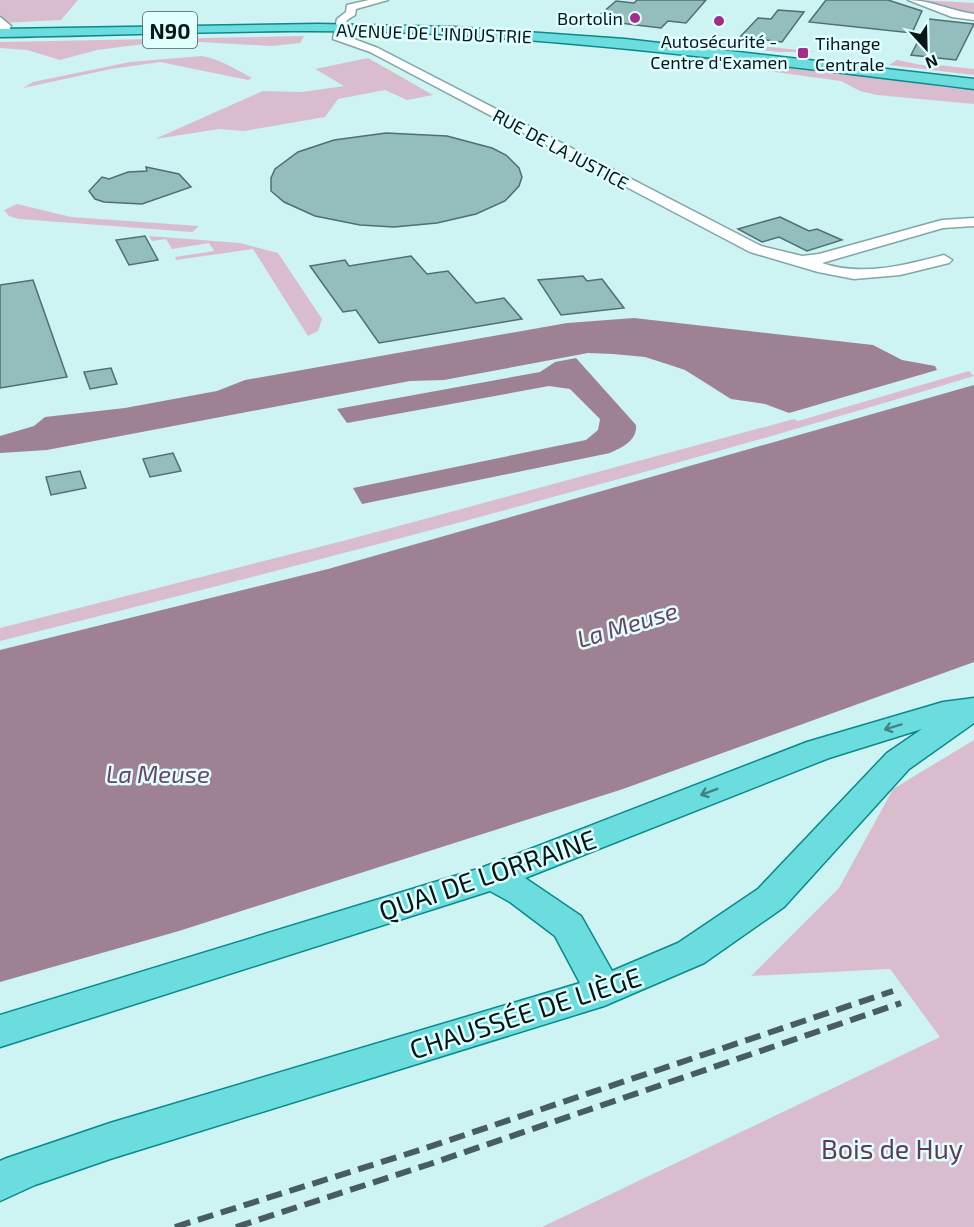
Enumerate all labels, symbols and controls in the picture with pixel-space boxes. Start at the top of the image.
place label: Bortolin [557,7,623,29]
marker: Bortolin [628,11,642,25]
road number: N90 [143,12,197,48]
marker: Autosécurité - Centre d'Examen [712,14,726,28]
north arrow [896,18,956,78]
street label: AVENUE DE L'INDUSTRIE [336,19,532,47]
place label: Autosécurité - Centre d'Examen [650,30,788,73]
place label: Tihange Centrale [815,32,884,75]
marker: Tihange Centrale [796,46,810,60]
text: N [923,51,941,73]
street label: RUE DE LA JUSTICE [489,104,633,194]
water label: La Meuse [573,595,681,653]
one-way arrow [884,722,903,733]
water label: La Meuse [106,759,210,788]
one-way arrow [701,787,719,798]
street label: QUAI DE LORRAINE [374,822,600,927]
street label: CHAUSSÉE DE LIÈGE [405,959,645,1065]
park label: Bois de Huy [821,1132,963,1165]

